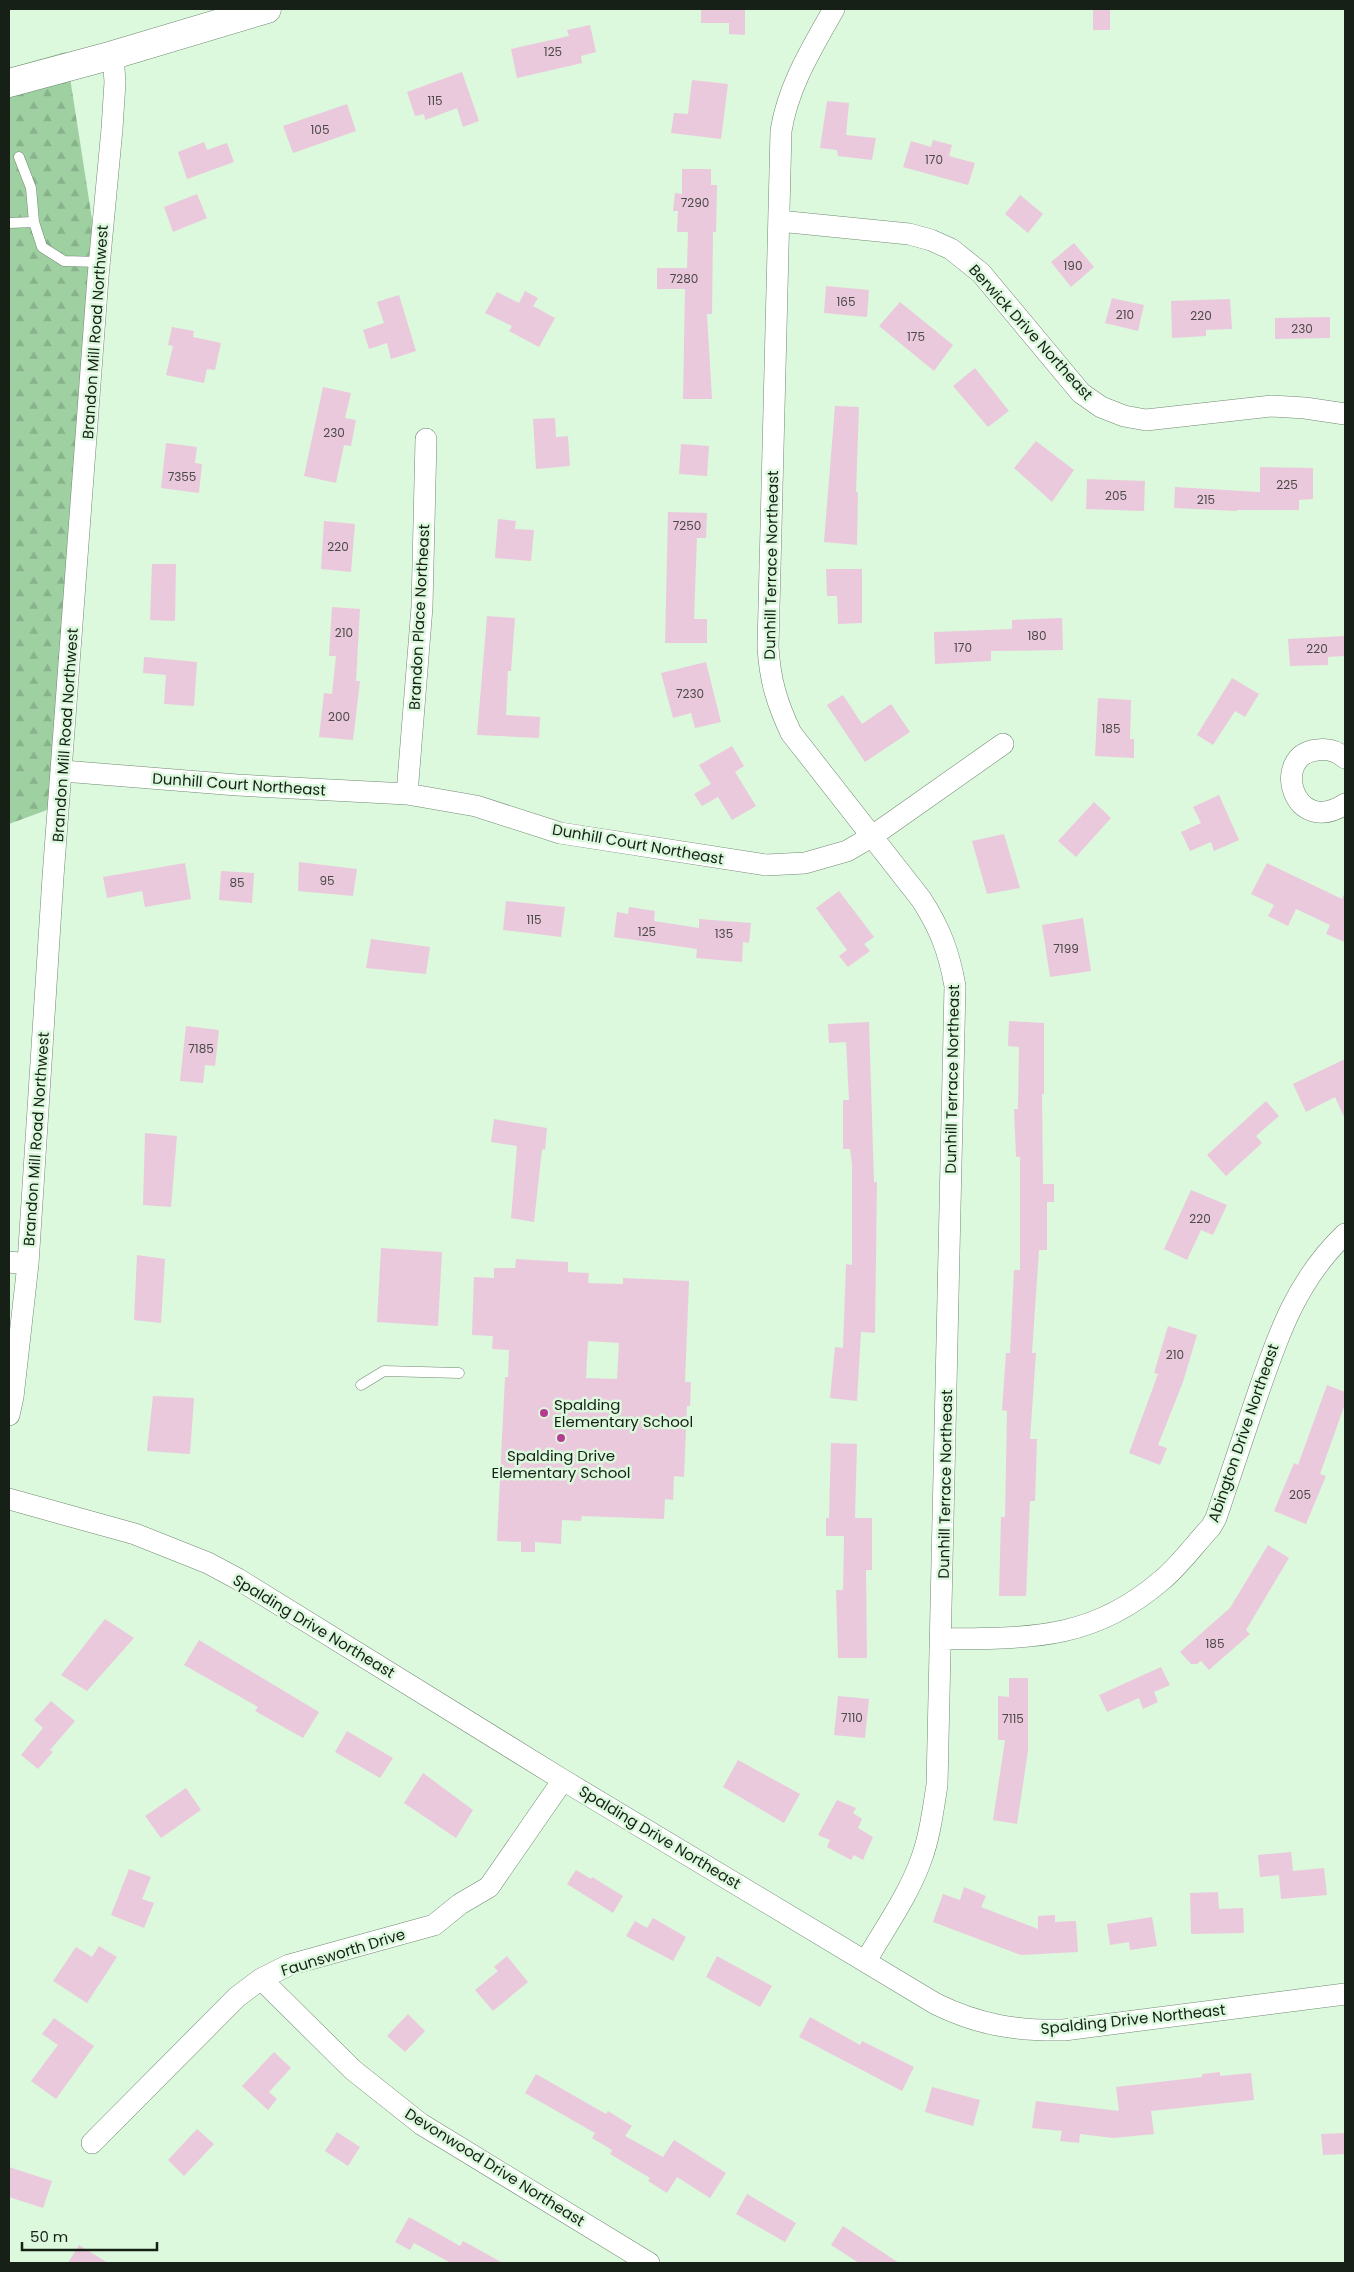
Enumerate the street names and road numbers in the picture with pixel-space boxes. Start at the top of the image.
street label: Brandon Mill Road Northwest [77,224,113,440]
street label: Berwick Drive Northeast [964,260,1098,404]
street label: Dunhill Terrace Northeast [759,470,783,660]
street label: Brandon Place Northeast [404,523,434,711]
street label: Brandon Mill Road Northwest [47,627,83,843]
street label: Dunhill Court Northeast [152,767,326,801]
street label: Dunhill Court Northeast [551,819,725,869]
street label: Dunhill Terrace Northeast [940,984,964,1174]
street label: Brandon Mill Road Northwest [18,1031,54,1247]
street label: Abington Drive Northeast [1203,1341,1283,1525]
street label: Dunhill Terrace Northeast [933,1389,957,1579]
street label: Spalding Drive Northeast [229,1569,399,1683]
street label: Spalding Drive Northeast [575,1780,745,1894]
street label: Faunsworth Drive [278,1923,408,1981]
street label: Spalding Drive Northeast [1040,1999,1226,2039]
street label: Devonwood Drive Northeast [401,2103,589,2231]

